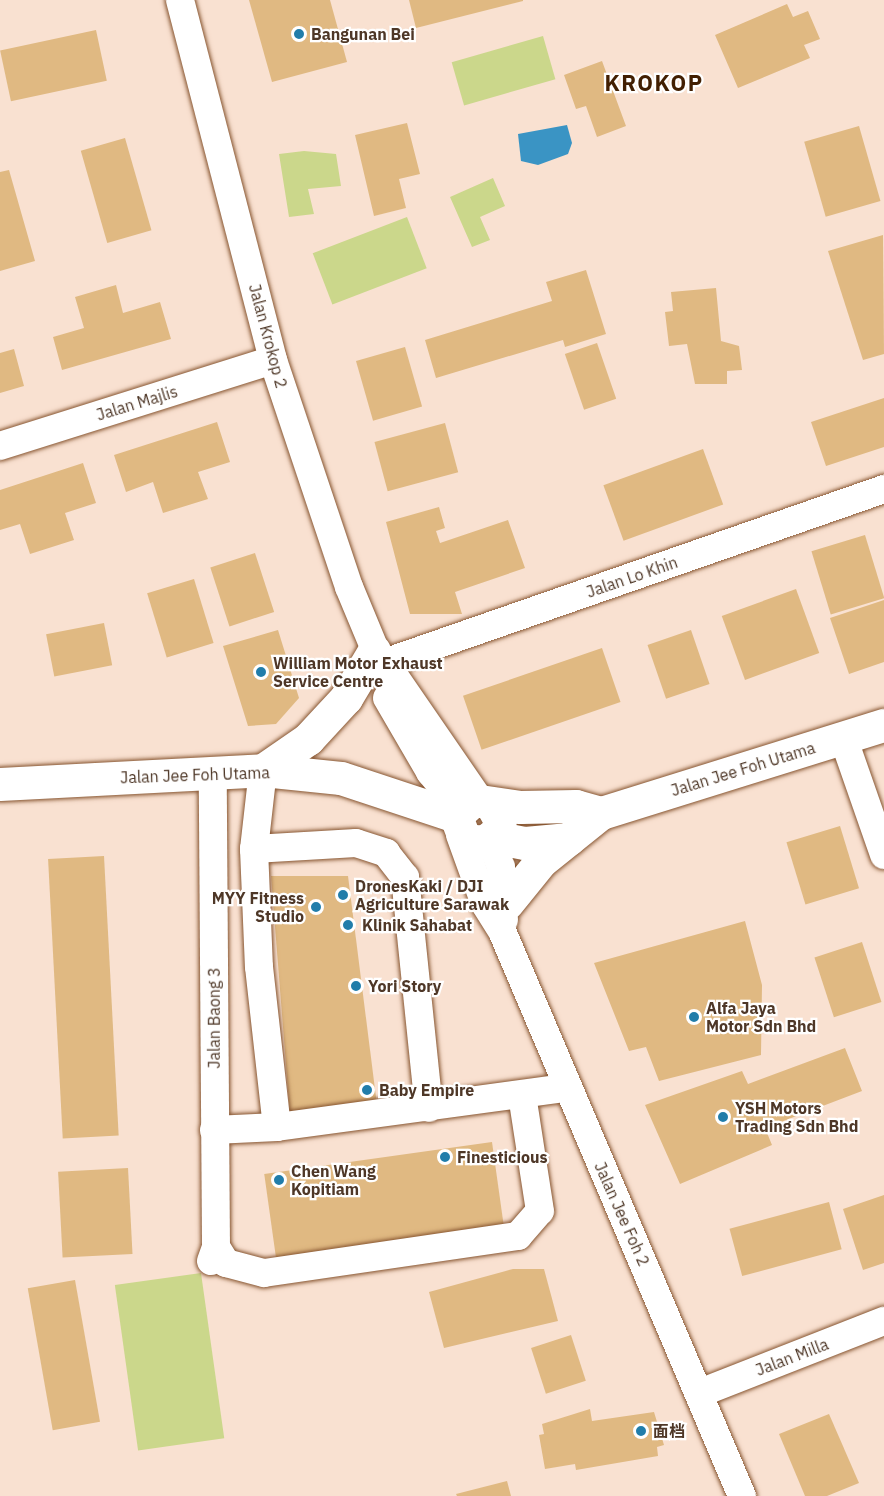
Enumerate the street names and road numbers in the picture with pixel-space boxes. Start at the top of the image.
street label: Jalan Krokop 2 [245,282,291,390]
street label: Jalan Majlis [94,382,180,424]
street label: Jalan Lo Khin [584,552,680,602]
street label: Jalan Jee Foh Utama [669,738,817,800]
street label: Jalan Jee Foh Utama [120,763,270,787]
street label: Jalan Baong 3 [204,967,224,1069]
street label: Jalan Jee Foh 2 [590,1159,654,1269]
street label: Jalan Milla [753,1334,831,1380]

